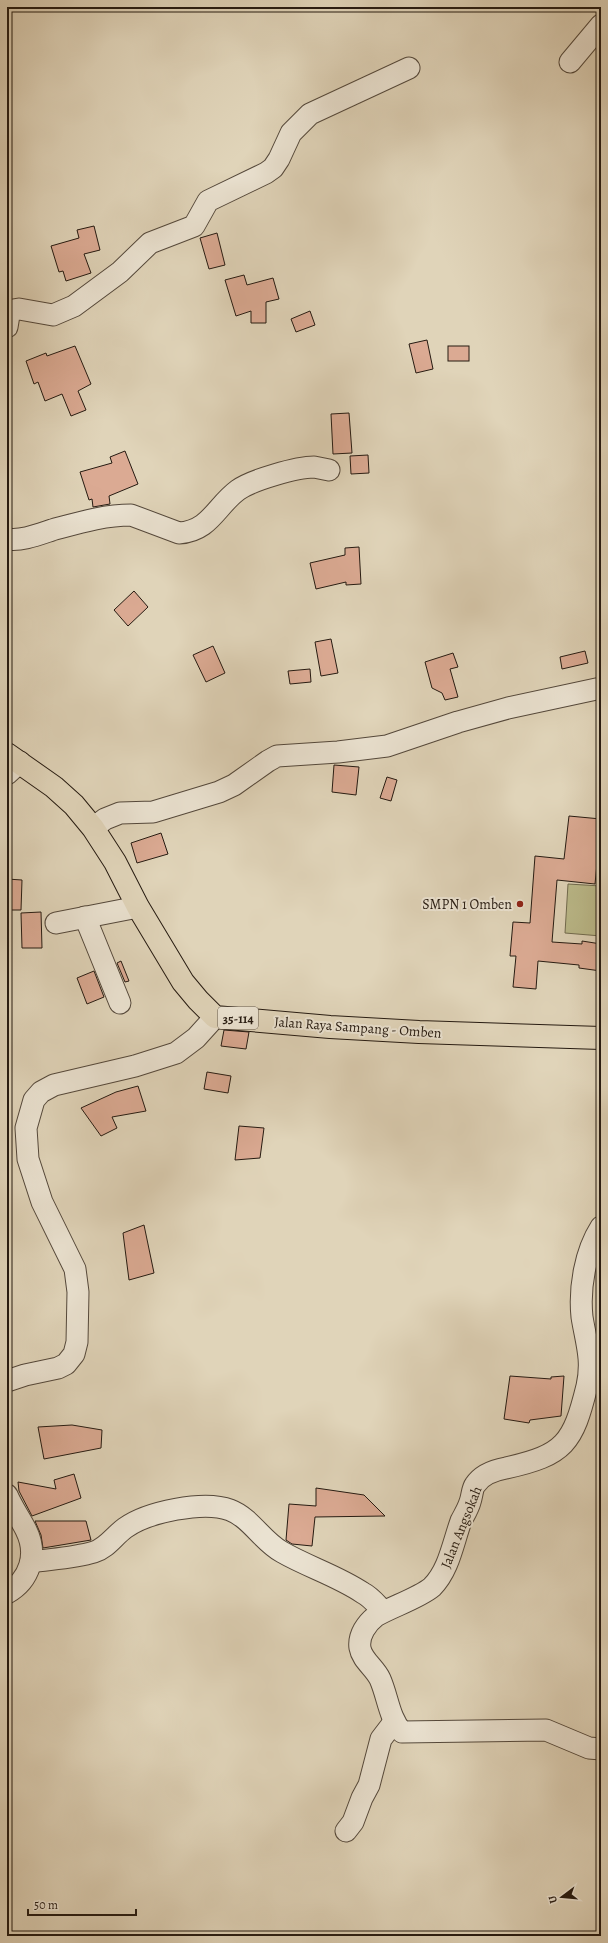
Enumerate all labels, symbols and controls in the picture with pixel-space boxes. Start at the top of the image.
place label: SMPN 1 Omben [422,895,512,914]
marker: SMPN 1 Omben [515,899,525,909]
road number: 35-114 [218,1007,258,1029]
street label: Jalan Raya Sampang - Omben [274,1012,443,1043]
street label: Jalan Angsokah [436,1483,487,1571]
north arrow [542,1877,582,1917]
scale bar [28,1891,136,1917]
text: U [544,1893,561,1905]
text: 50 m [34,1897,58,1913]

